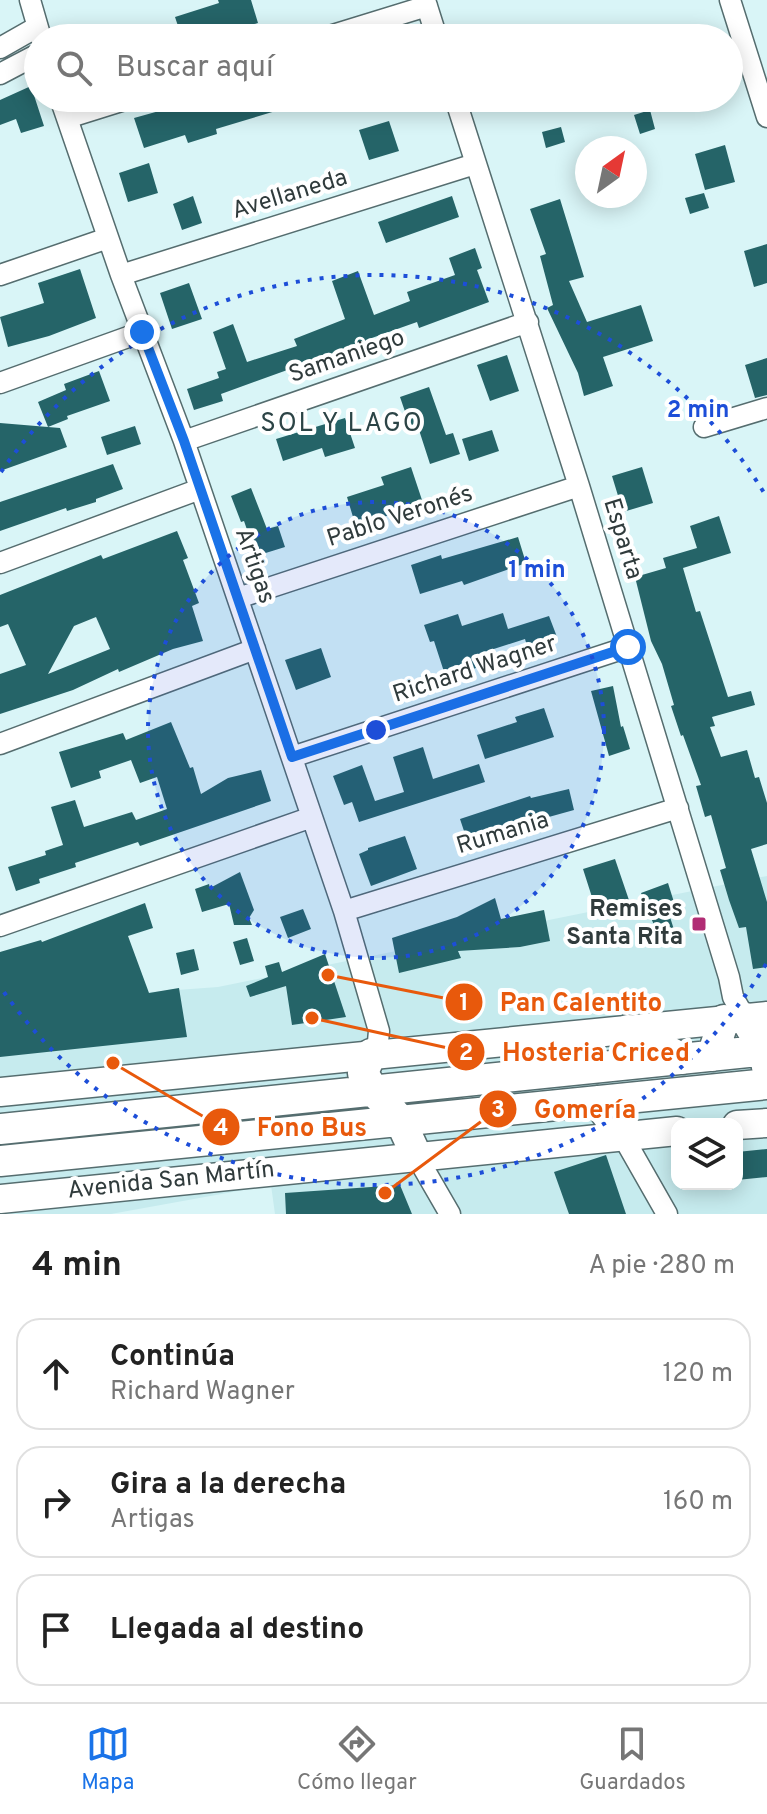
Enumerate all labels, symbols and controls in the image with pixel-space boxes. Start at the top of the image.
search box [24,24,743,112]
icon: search [52,46,96,90]
text: Buscar aquí [116,50,274,87]
north arrow [575,136,647,208]
street label: Avellaneda [229,163,351,227]
route end [124,314,160,350]
street label: Samaniego [285,323,409,391]
text: 2 min [667,396,729,426]
district label: SOL Y LAGO [260,408,424,441]
street label: Pablo Veronés [323,479,477,555]
street label: Esparta [595,495,649,583]
street label: Artigas [227,524,281,608]
text: 1 min [508,556,566,586]
street label: Richard Wagner [389,629,561,711]
route start [610,629,646,665]
centre of rings [362,716,390,744]
street label: Rumania [453,806,553,862]
place label: Remises Santa Rita [566,895,683,953]
marker: Remises Santa Rita [690,915,708,933]
callout: Pan Calentito [444,977,679,1027]
text: Pan Calentito [500,988,662,1021]
text: 1 [459,989,469,1019]
callout: Hosteria Criced [446,1027,706,1077]
text: Hosteria Criced [502,1038,690,1071]
text: 2 [459,1039,473,1069]
callout: Gomería [478,1084,653,1134]
text: Gomería [534,1095,636,1128]
text: 3 [491,1096,505,1126]
callout: Fono Bus [201,1102,383,1152]
text: Fono Bus [257,1113,367,1146]
text: 4 [213,1114,229,1144]
map controls [671,1118,743,1190]
button: layers [671,1118,743,1190]
street label: Avenida San Martín [66,1155,276,1207]
text: 4 min [32,1245,122,1288]
text: A pie · 280 m [588,1250,735,1283]
text: Continúa [110,1339,235,1376]
icon: ahead [34,1352,78,1396]
text: 120 m [663,1358,733,1391]
text: Richard Wagner [110,1376,295,1409]
text: Gira a la derecha [110,1467,346,1504]
icon: right [34,1480,78,1524]
text: 160 m [663,1486,733,1519]
text: Artigas [110,1504,195,1537]
icon: arrive [34,1608,78,1652]
text: Llegada al destino [110,1612,364,1649]
tab: Mapa [81,1722,134,1797]
tab: Cómo llegar [297,1722,417,1797]
tab: Guardados [579,1722,686,1797]

